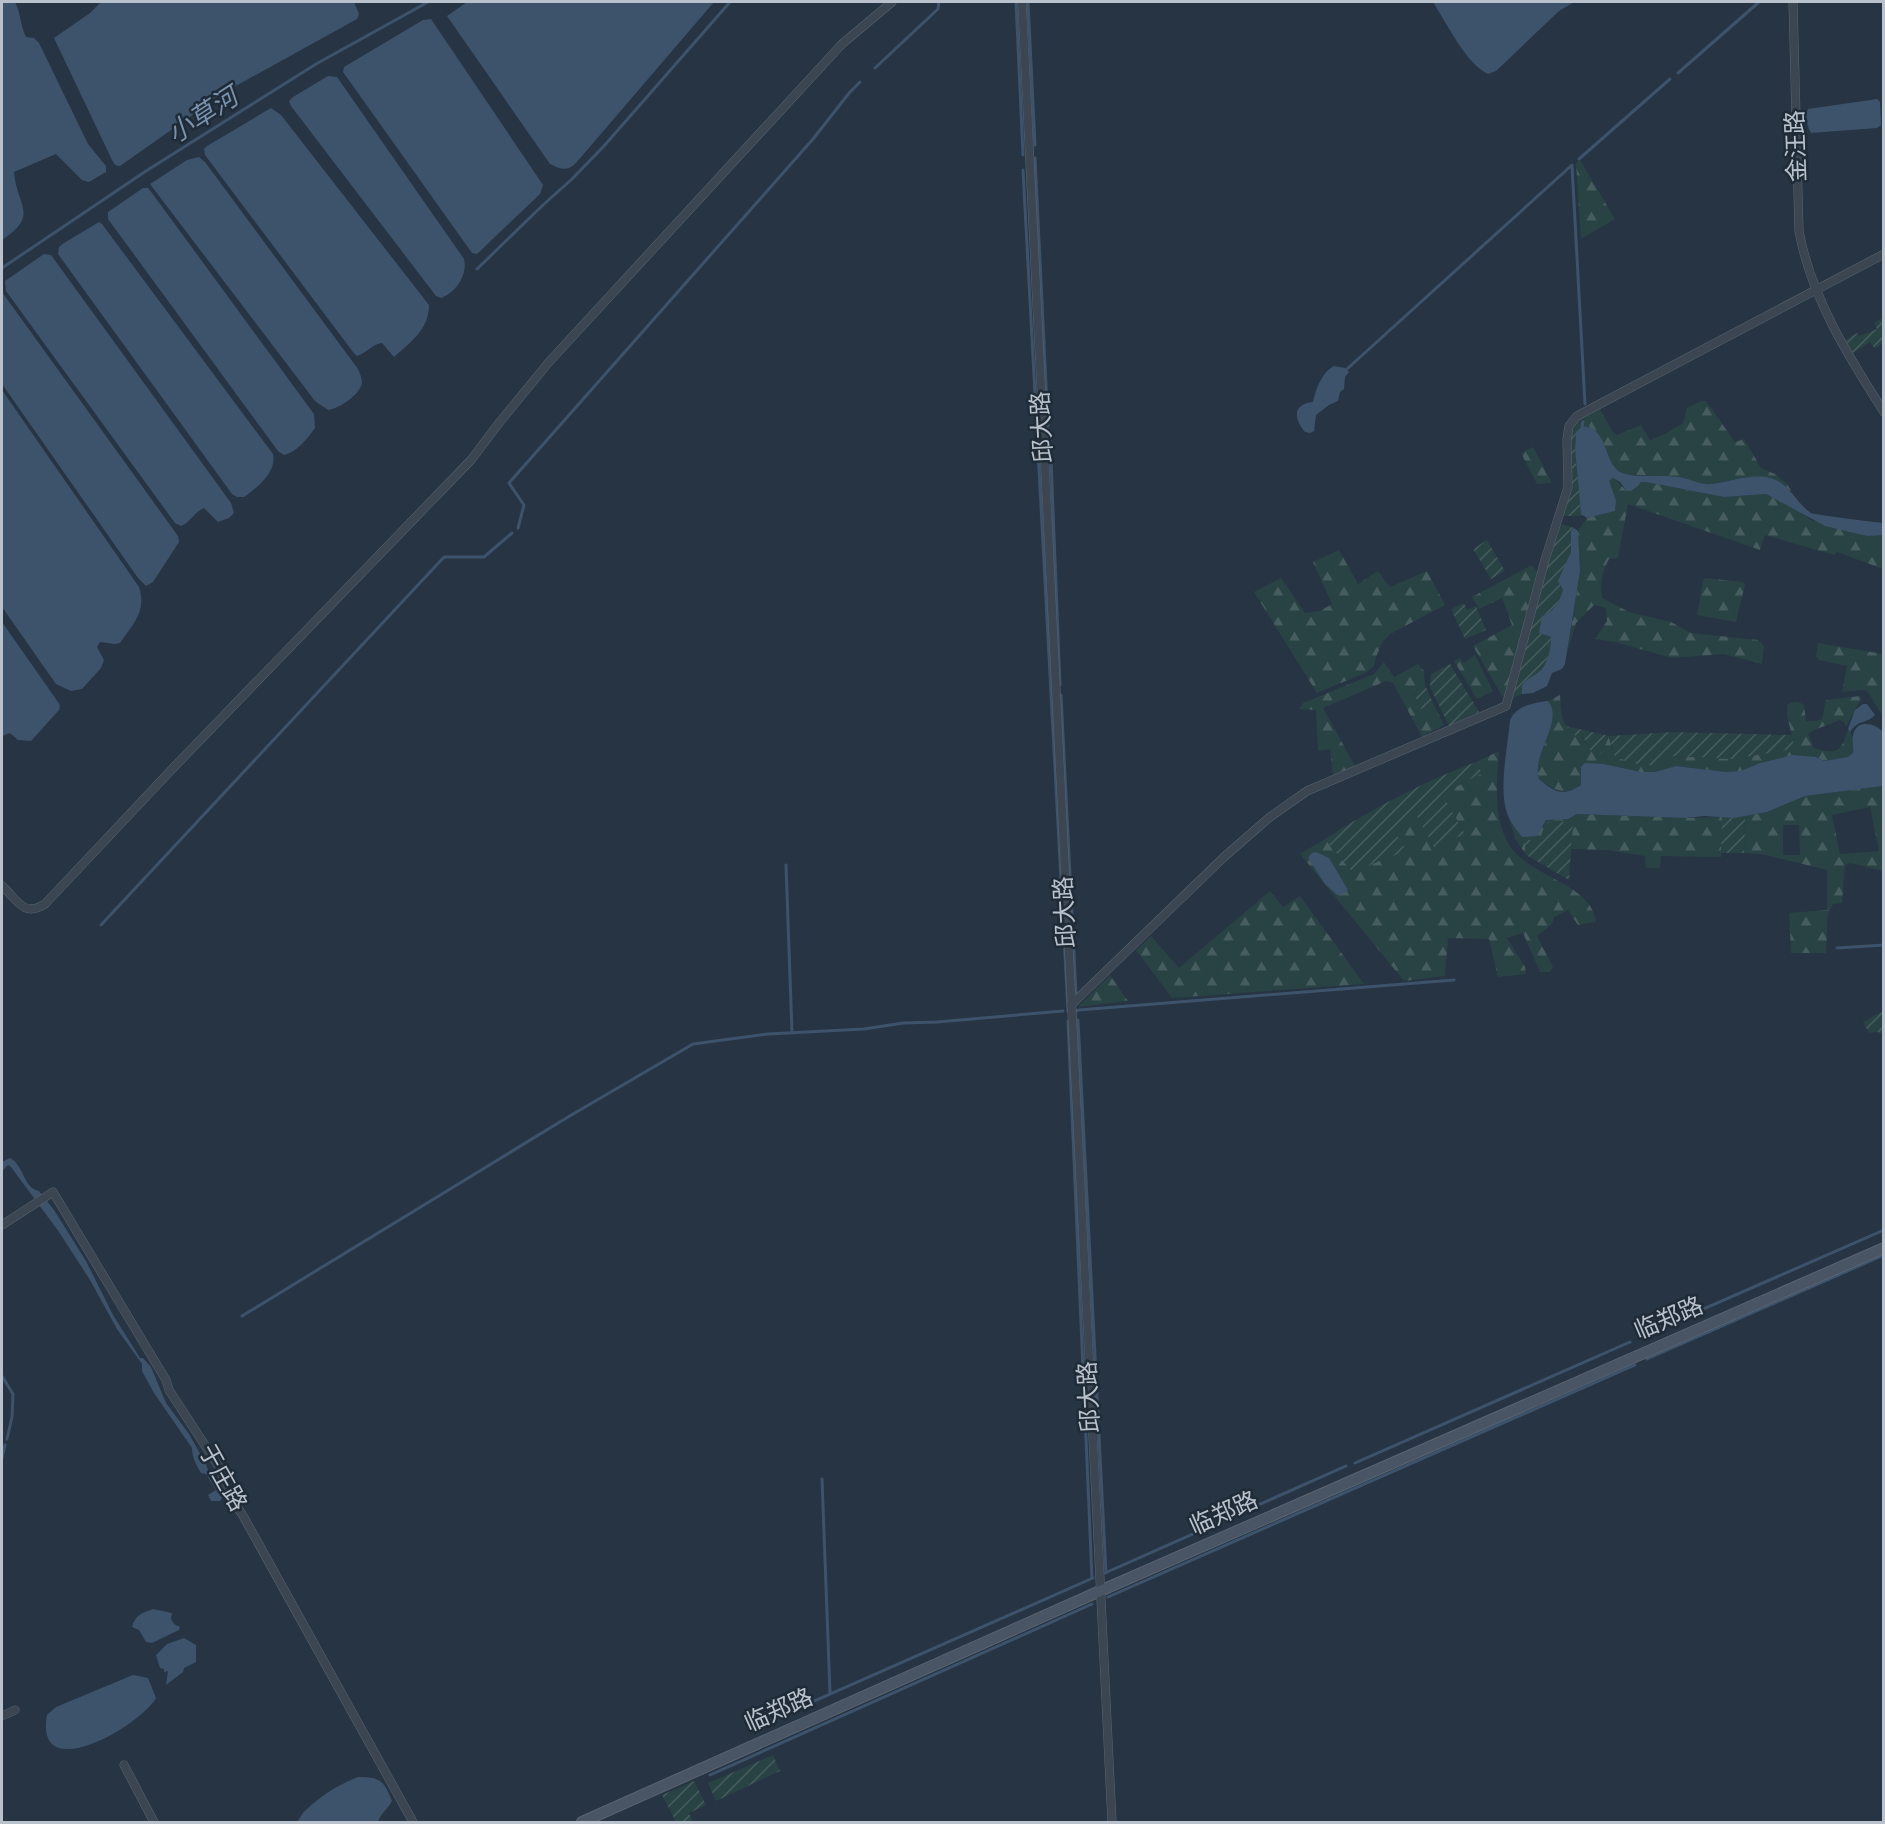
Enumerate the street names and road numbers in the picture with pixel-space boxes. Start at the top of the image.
street label: 金汪路 [1782,110,1810,182]
street label: 邱大路 [1027,390,1057,464]
street label: 邱大路 [1050,875,1080,949]
street label: 临郑路 [1630,1292,1707,1344]
street label: 邱大路 [1074,1360,1104,1434]
street label: 于庄路 [194,1440,252,1515]
street label: 临郑路 [1185,1487,1262,1540]
street label: 临郑路 [740,1684,817,1737]

